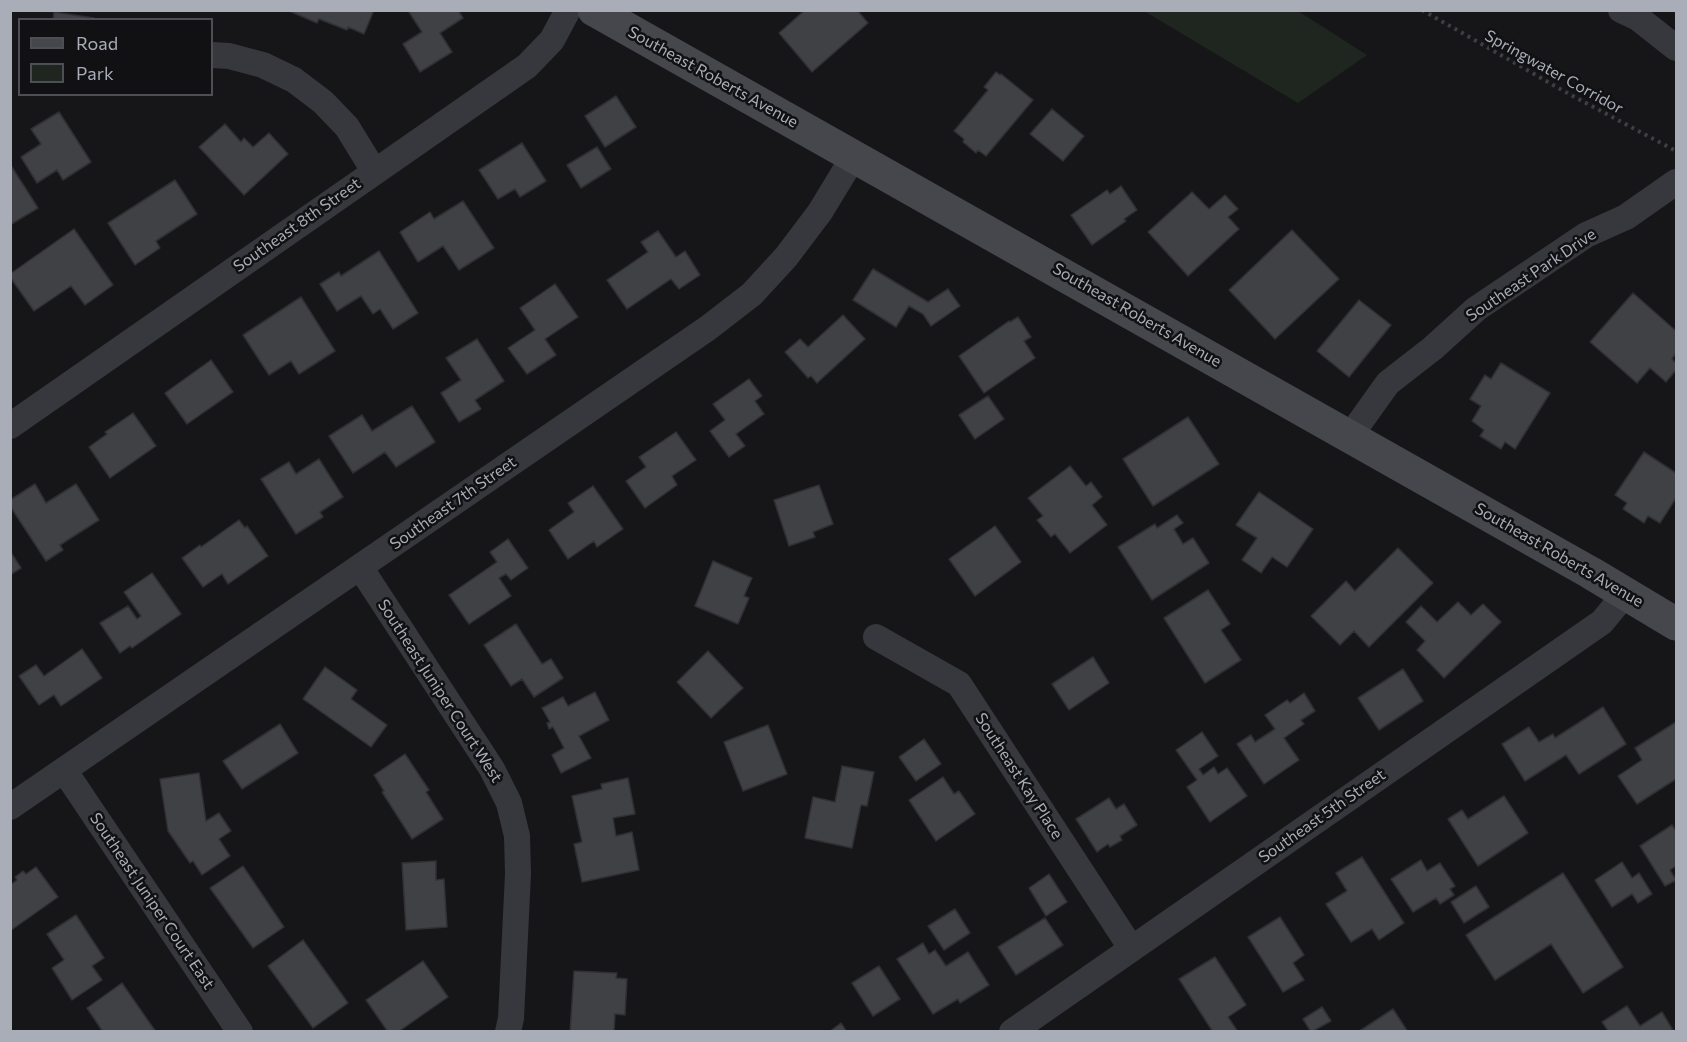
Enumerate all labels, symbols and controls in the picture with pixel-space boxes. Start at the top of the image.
legend [18,18,213,96]
street label: Southeast Roberts Avenue [625,22,801,132]
street label: Springwater Corridor [1481,26,1627,118]
text: Road [76,32,118,54]
text: Park [76,62,114,84]
street label: Southeast 8th Street [230,174,364,276]
street label: Southeast Park Drive [1462,224,1600,326]
street label: Southeast Roberts Avenue [1049,259,1225,371]
street label: Southeast 7th Street [386,452,520,554]
street label: Southeast Roberts Avenue [1471,499,1647,611]
street label: Southeast Juniper Court West [374,596,506,786]
street label: Southeast Kay Place [971,709,1067,843]
street label: Southeast 5th Street [1255,765,1389,867]
street label: Southeast Juniper Court East [86,809,218,993]

